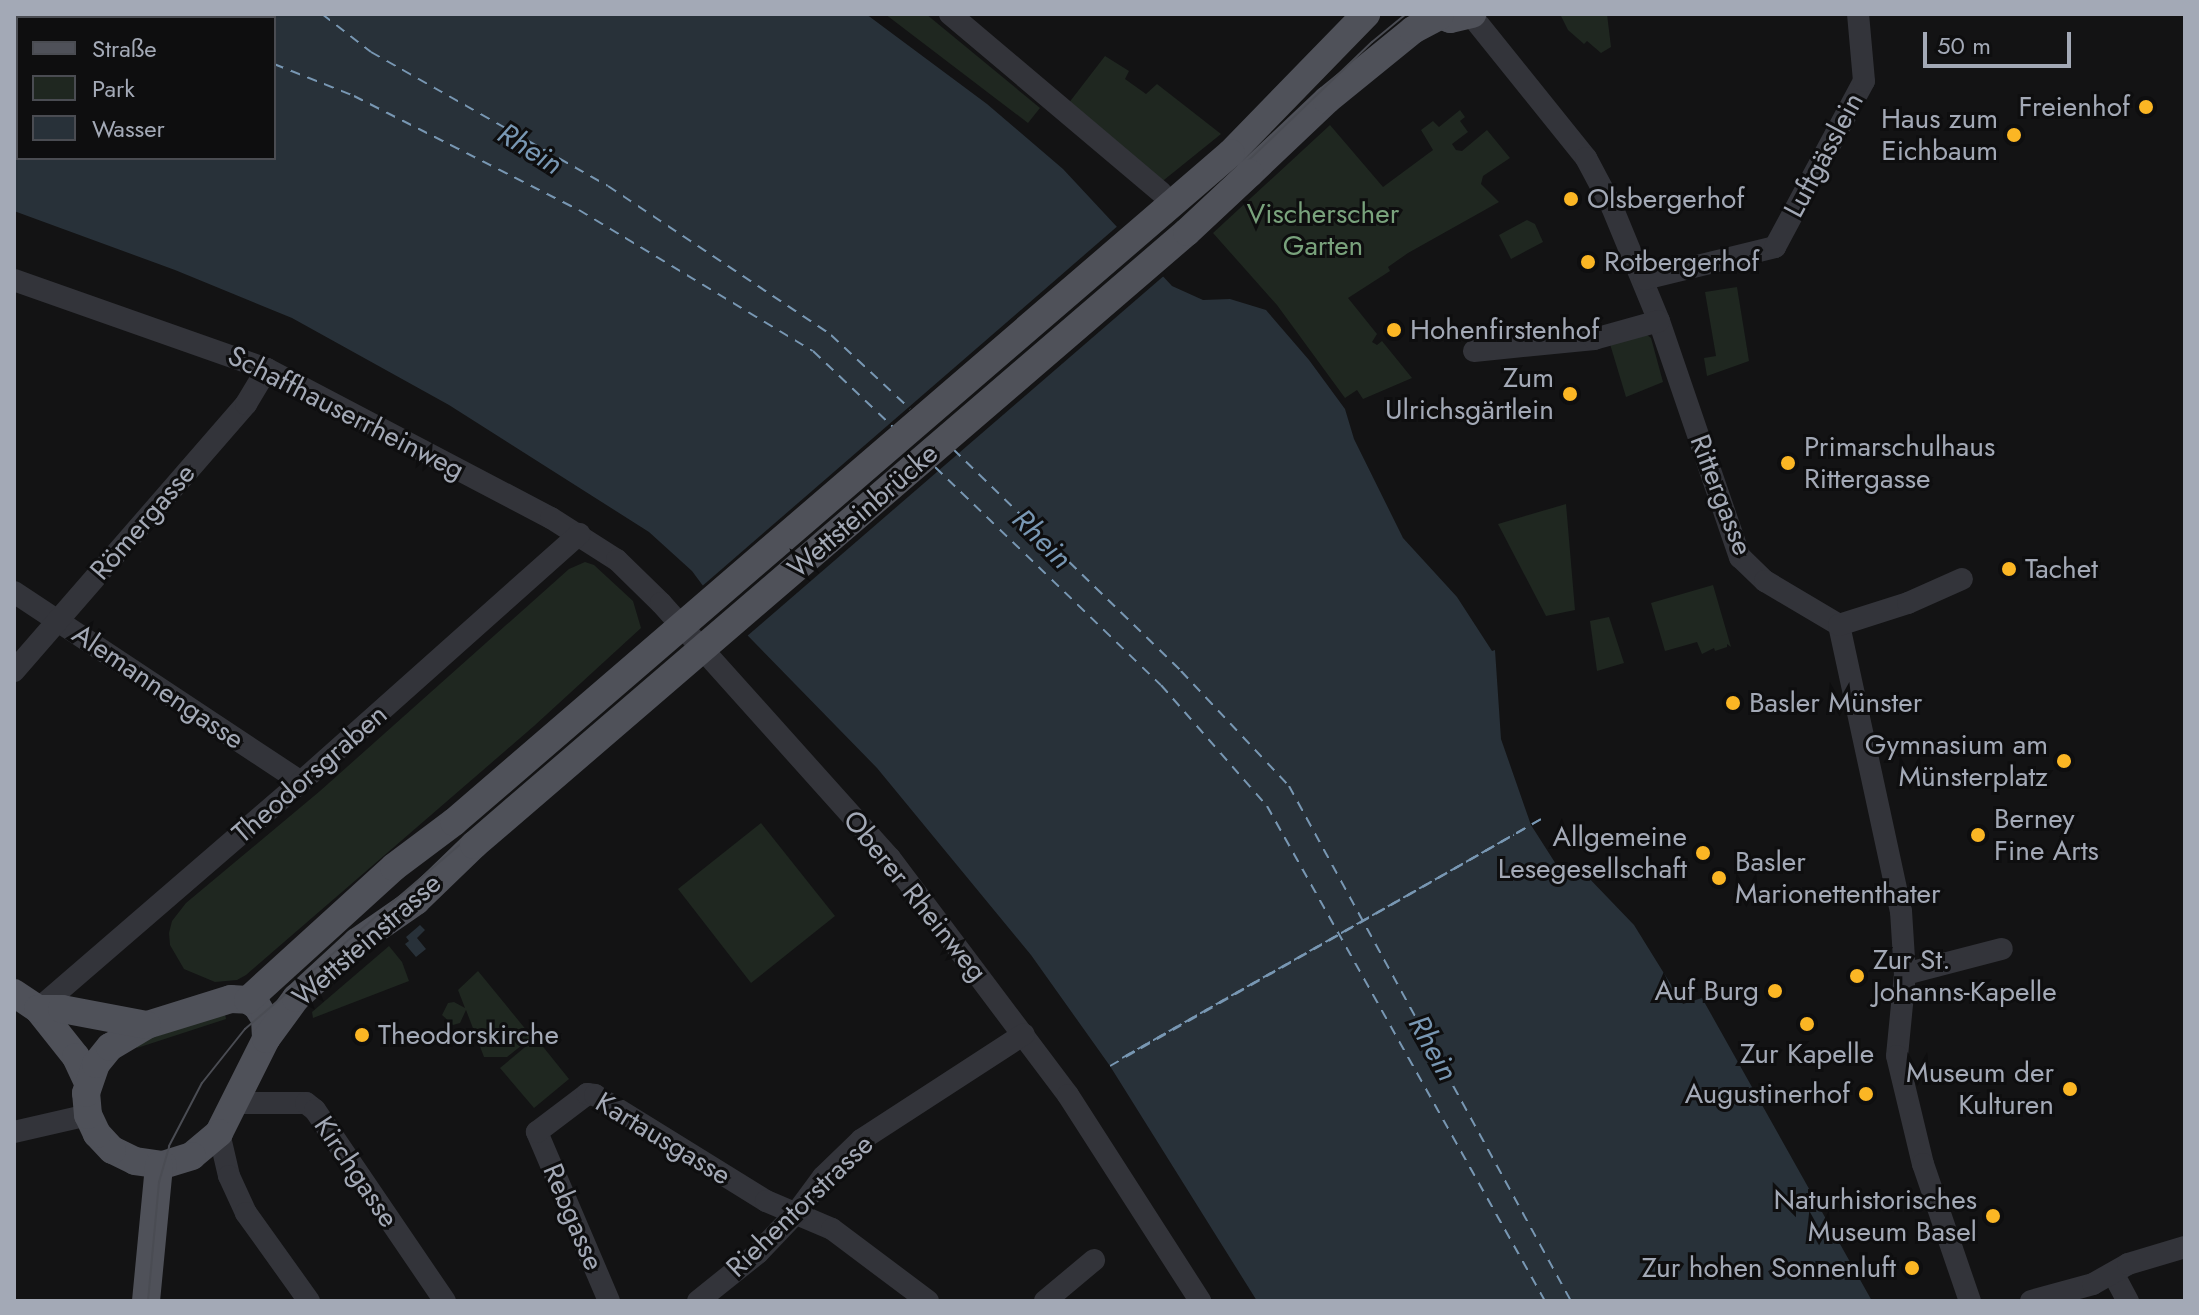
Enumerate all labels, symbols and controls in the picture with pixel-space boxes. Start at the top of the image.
legend [16,16,276,160]
scale bar [1927,16,2075,66]
text: 50 m [1937,28,1991,63]
text: Straße [92,31,157,66]
text: Park [92,71,135,106]
street label: Luftgässlein [1777,87,1871,223]
place label: Freienhof [2019,90,2130,124]
marker: Freienhof [2137,98,2155,116]
place label: Haus zum Eichbaum [1881,102,1998,168]
text: Wasser [92,111,165,146]
water label: Rhein [491,115,569,183]
marker: Haus zum Eichbaum [2005,126,2023,144]
place label: Olsbergerhof [1587,182,1744,216]
marker: Olsbergerhof [1562,190,1580,208]
park label: Vischerscher Garten [1247,197,1399,263]
place label: Rotbergerhof [1604,245,1759,279]
marker: Rotbergerhof [1579,253,1597,271]
place label: Hohenfirstenhof [1410,313,1599,347]
marker: Hohenfirstenhof [1385,321,1403,339]
street label: Schaffhauserrheinweg [222,339,470,487]
place label: Zum Ulrichsgärtlein [1385,361,1554,427]
marker: Zum Ulrichsgärtlein [1561,385,1579,403]
street label: Rittergasse [1683,430,1759,560]
place label: Primarschulhaus Rittergasse [1804,430,1995,496]
street label: Wettsteinbrücke [781,437,945,585]
marker: Primarschulhaus Rittergasse [1779,454,1797,472]
street label: Römergasse [83,457,203,587]
water label: Rhein [1005,502,1079,576]
place label: Tachet [2025,552,2098,586]
marker: Tachet [2000,560,2018,578]
street label: Alemannengasse [66,617,250,757]
place label: Basler Münster [1749,686,1922,720]
marker: Basler Münster [1724,694,1742,712]
street label: Theodorsgraben [226,698,394,850]
place label: Gymnasium am Münsterplatz [1865,728,2048,794]
marker: Gymnasium am Münsterplatz [2055,752,2073,770]
place label: Berney Fine Arts [1994,802,2099,868]
street label: Oberer Rheinweg [836,804,994,988]
place label: Allgemeine Lesegesellschaft [1498,820,1687,886]
marker: Berney Fine Arts [1969,826,1987,844]
marker: Allgemeine Lesegesellschaft [1694,844,1712,862]
place label: Basler Marionettenthater [1735,845,1941,911]
street label: Wettsteinstrasse [286,866,448,1014]
marker: Basler Marionettenthater [1710,869,1728,887]
place label: Zur St. Johanns-Kapelle [1873,943,2057,1009]
marker: Zur St. Johanns-Kapelle [1848,967,1866,985]
place label: Auf Burg [1655,974,1759,1008]
marker: Auf Burg [1766,982,1784,1000]
water label: Rhein [1400,1009,1466,1087]
marker: Zur Kapelle [1798,1015,1816,1033]
place label: Theodorskirche [378,1018,559,1052]
marker: Theodorskirche [353,1026,371,1044]
place label: Zur Kapelle [1740,1037,1874,1071]
place label: Museum der Kulturen [1906,1056,2054,1122]
place label: Augustinerhof [1685,1077,1850,1111]
marker: Museum der Kulturen [2061,1080,2079,1098]
marker: Augustinerhof [1857,1085,1875,1103]
street label: Kartausgasse [589,1086,737,1192]
street label: Kirchgasse [307,1110,405,1234]
street label: Riehentorstrasse [720,1128,880,1284]
street label: Rebgasse [536,1159,610,1275]
place label: Naturhistorisches Museum Basel [1774,1183,1977,1249]
marker: Naturhistorisches Museum Basel [1984,1207,2002,1225]
place label: Zur hohen Sonnenluft [1642,1251,1896,1285]
marker: Zur hohen Sonnenluft [1903,1259,1921,1277]

